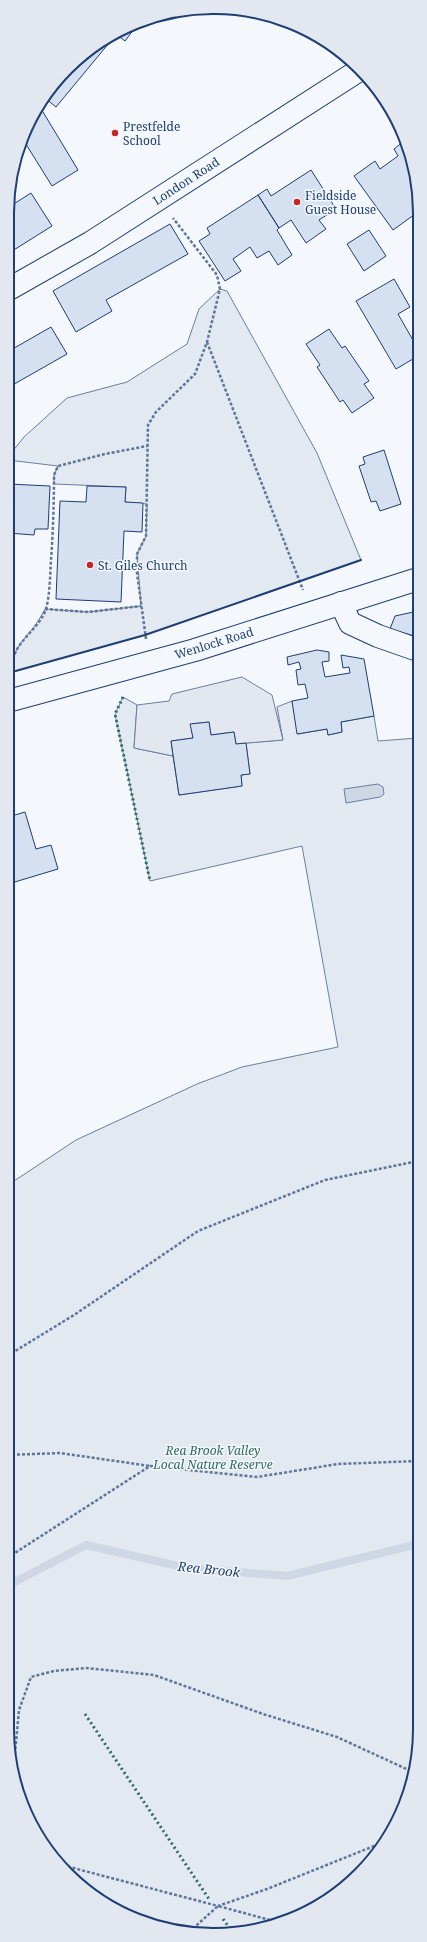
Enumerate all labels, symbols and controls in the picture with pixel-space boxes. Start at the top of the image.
place label: Prestfelde School [123,118,180,149]
marker: Prestfelde School [110,128,120,138]
street label: London Road [149,153,223,209]
place label: Fieldside Guest House [305,187,376,218]
marker: Fieldside Guest House [292,197,302,207]
place label: St. Giles Church [98,557,188,574]
marker: St. Giles Church [85,560,95,570]
street label: Wenlock Road [172,623,256,663]
park label: Rea Brook Valley Local Nature Reserve [152,1442,273,1473]
water label: Rea Brook [176,1557,242,1581]

